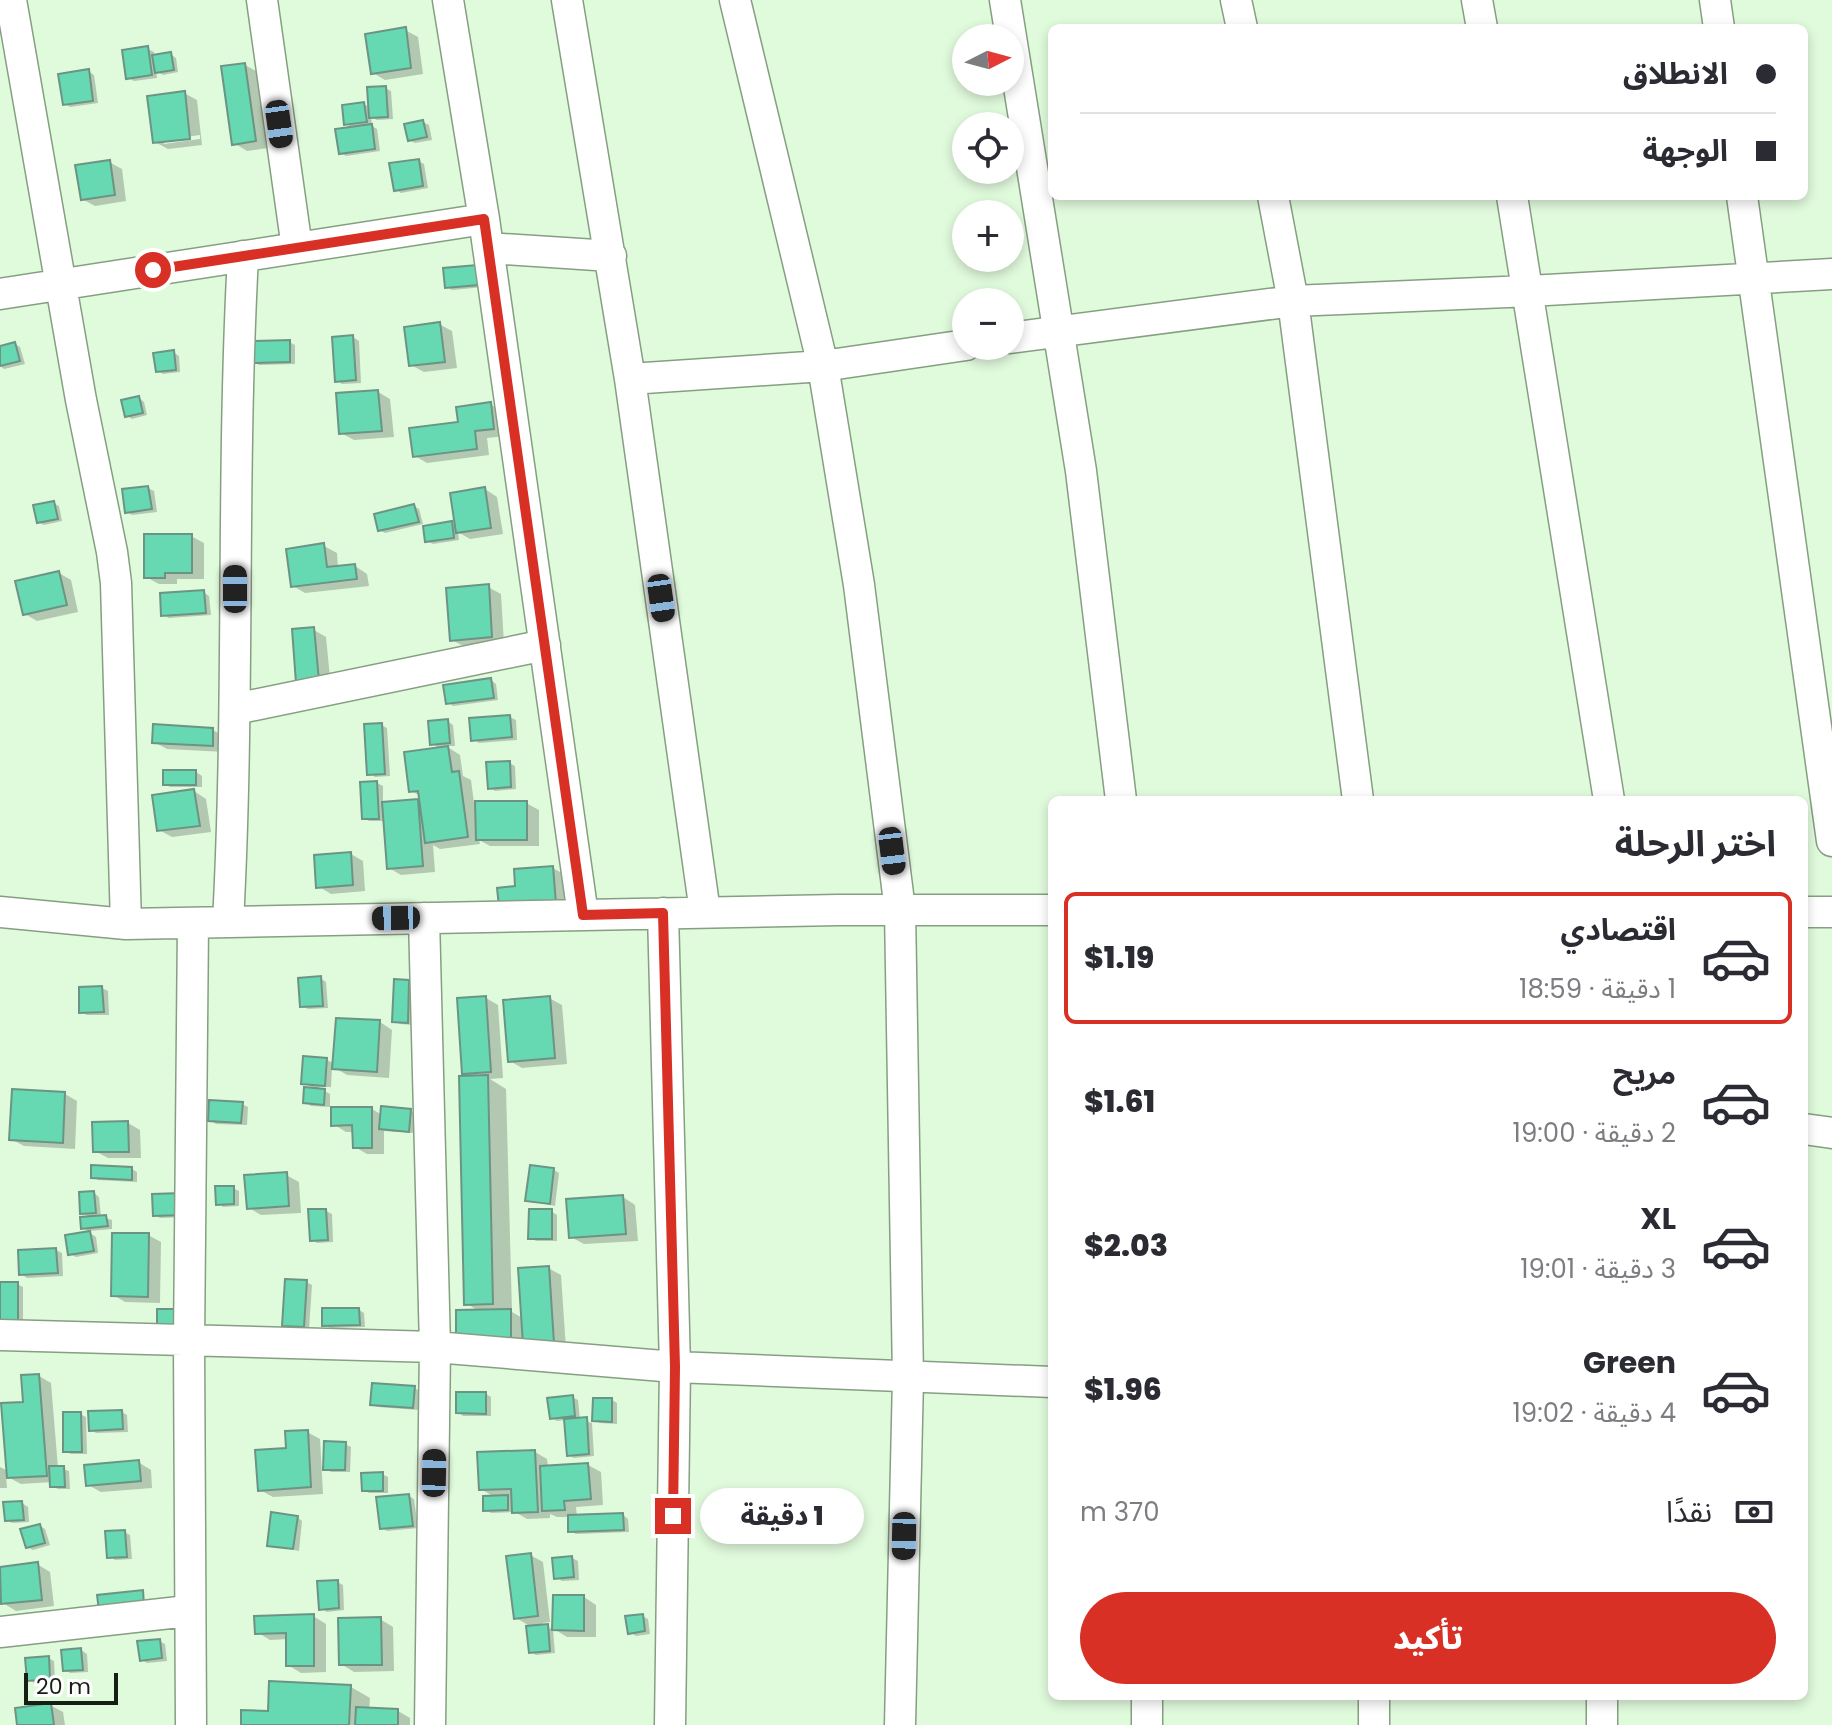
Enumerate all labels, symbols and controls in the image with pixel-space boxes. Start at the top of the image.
north arrow [952,24,1024,96]
map controls [952,24,1024,360]
text: الانطلاق [1623,52,1728,95]
car [264,99,294,149]
button: locate [952,112,1024,184]
text: الوجهة [1643,129,1728,172]
button: + [952,200,1024,272]
route start [135,252,171,288]
button: − [952,288,1024,360]
car [223,565,247,613]
car [646,573,676,623]
text: اختر الرحلة [1615,818,1776,869]
car [877,826,907,876]
car [372,906,420,930]
text: اقتصادي [1561,908,1676,951]
icon: car [1700,922,1772,994]
text: $1.19 [1084,936,1154,979]
text: 1 دقيقة · 18:59 [1519,971,1676,1007]
text: مريح [1613,1052,1676,1095]
icon: car [1700,1066,1772,1138]
text: $1.61 [1084,1080,1155,1123]
text: 2 دقيقة · 19:00 [1513,1115,1676,1151]
text: XL [1640,1197,1676,1240]
icon: car [1700,1210,1772,1282]
text: $2.03 [1084,1224,1168,1267]
text: 3 دقيقة · 19:01 [1520,1251,1676,1287]
text: Green [1583,1341,1676,1384]
icon: car [1700,1354,1772,1426]
text: $1.96 [1084,1368,1162,1411]
text: 4 دقيقة · 19:02 [1513,1395,1676,1431]
car [422,1449,446,1497]
callout: 1 دقيقة [701,1488,865,1544]
text: نقدًا [1666,1490,1712,1533]
icon: cash [1732,1490,1776,1534]
text: 370 m [1080,1494,1160,1530]
route end [655,1498,691,1534]
text: 1 دقيقة [741,1498,823,1534]
car [892,1512,916,1560]
button: تأكيد [1080,1592,1776,1684]
scale bar [24,1669,118,1705]
text: 20 m [36,1671,91,1702]

